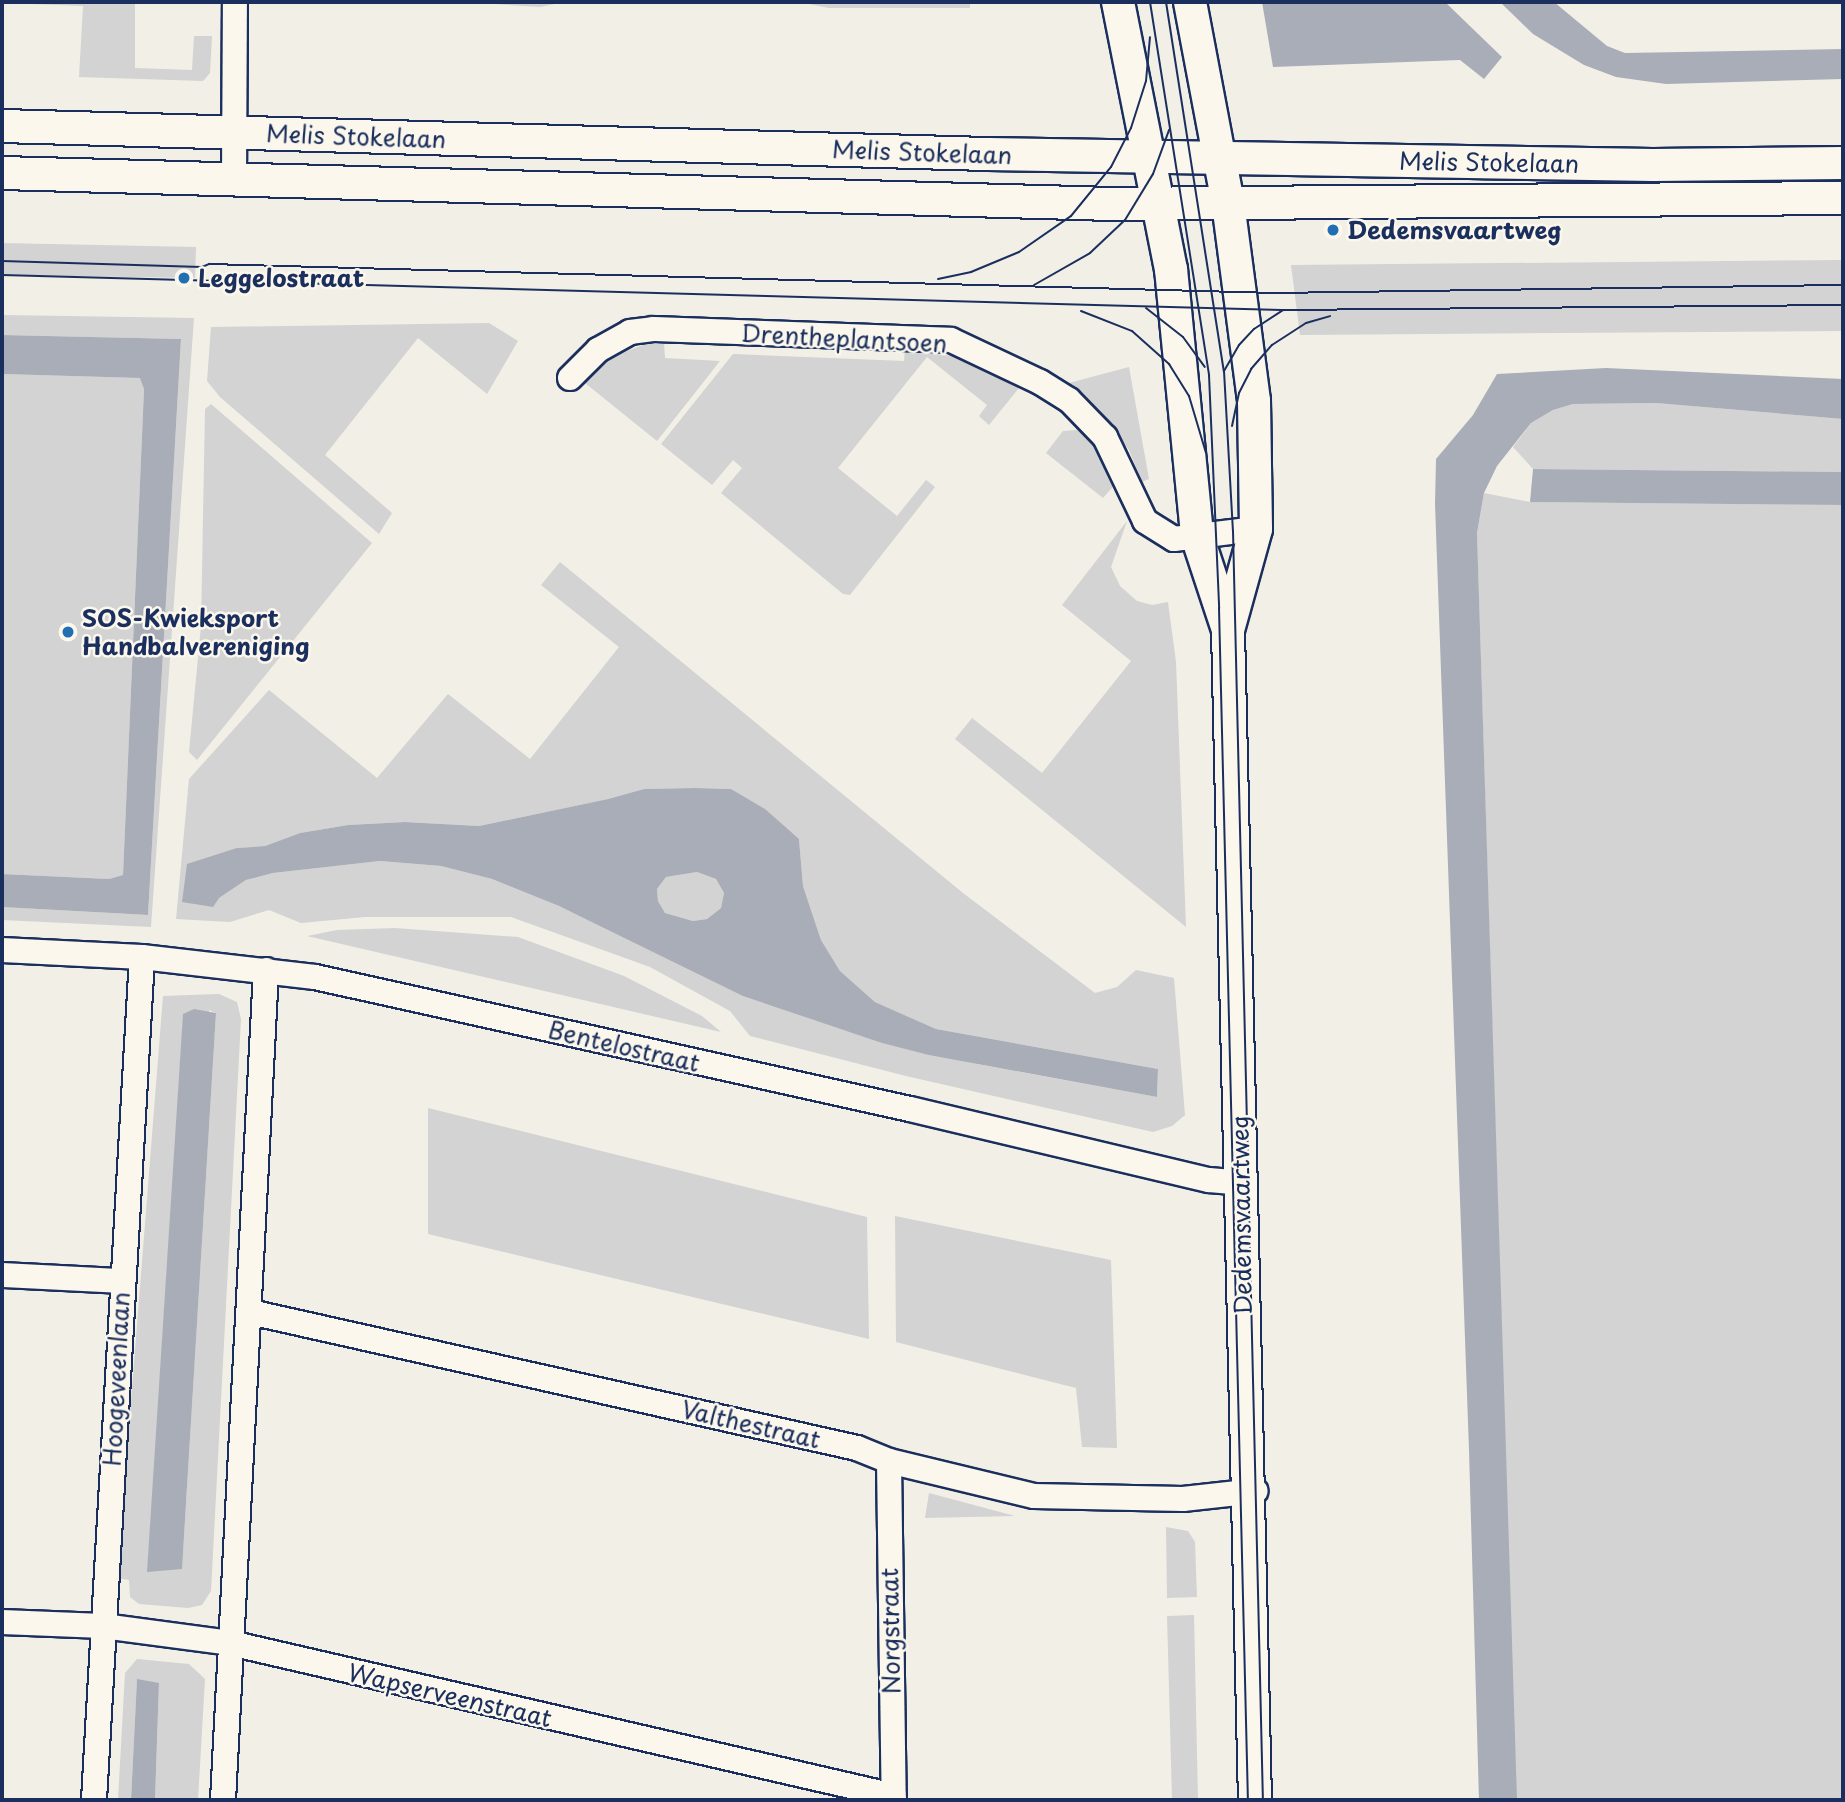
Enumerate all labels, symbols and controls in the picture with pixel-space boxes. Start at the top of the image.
street label: Melis Stokelaan [265,118,447,154]
street label: Melis Stokelaan [831,134,1013,170]
street label: Melis Stokelaan [1398,146,1580,178]
place label: Dedemsvaartweg [1347,216,1562,244]
marker: Dedemsvaartweg [1325,222,1341,238]
place label: Leggelostraat [198,264,364,292]
marker: Leggelostraat [176,270,192,286]
street label: Drentheplantsoen [740,318,948,358]
place label: SOS-Kwieksport Handbalvereniging [82,604,310,660]
marker: SOS-Kwieksport Handbalvereniging [60,624,76,640]
street label: Bentelostraat [546,1015,702,1077]
street label: Dedemsvaartweg [1225,1115,1257,1315]
street label: Hoogeveenlaan [97,1291,135,1467]
street label: Valthestraat [679,1394,823,1454]
street label: Norgstraat [875,1568,905,1694]
street label: Wapserveenstraat [345,1658,555,1732]

